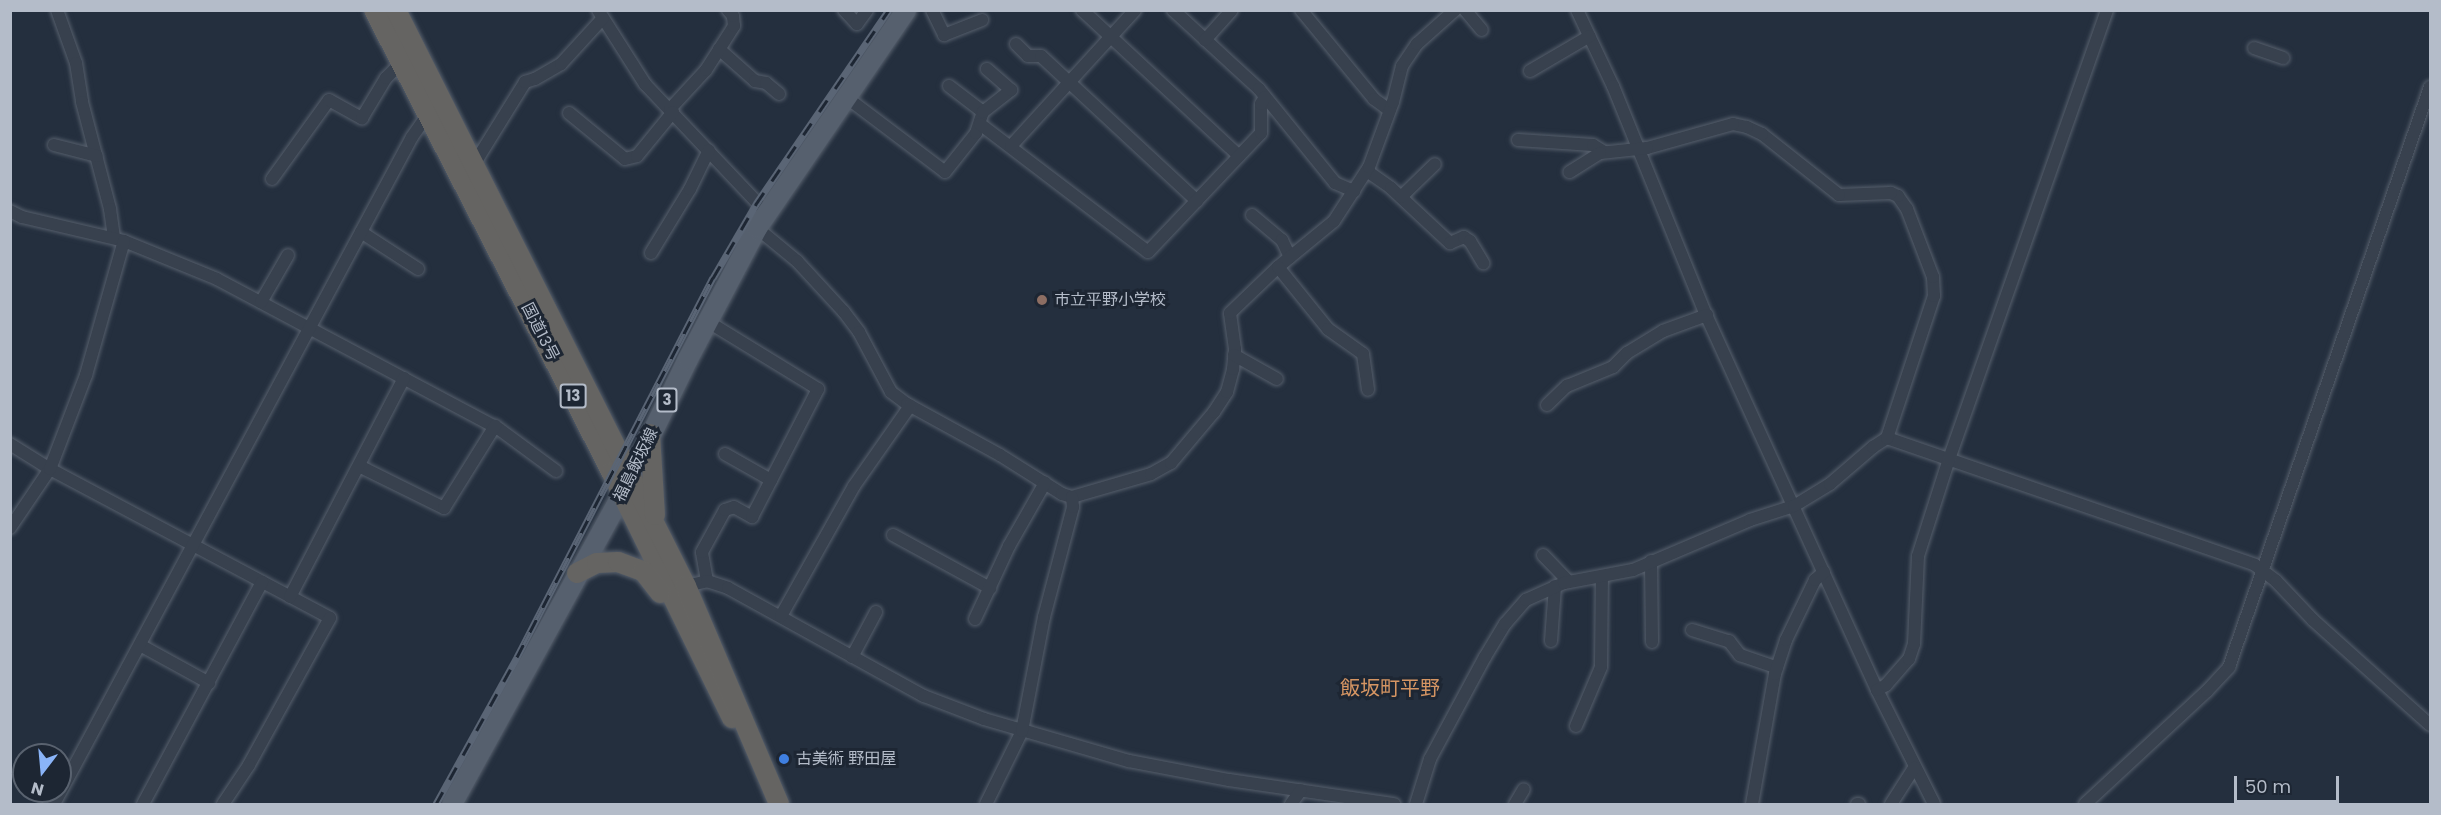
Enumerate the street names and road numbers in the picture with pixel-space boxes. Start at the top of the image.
street label: 国道13号 [517,300,563,364]
road number: 13 [560,384,586,408]
road number: 3 [655,388,679,412]
street label: 福島飯坂線 [610,425,662,505]

